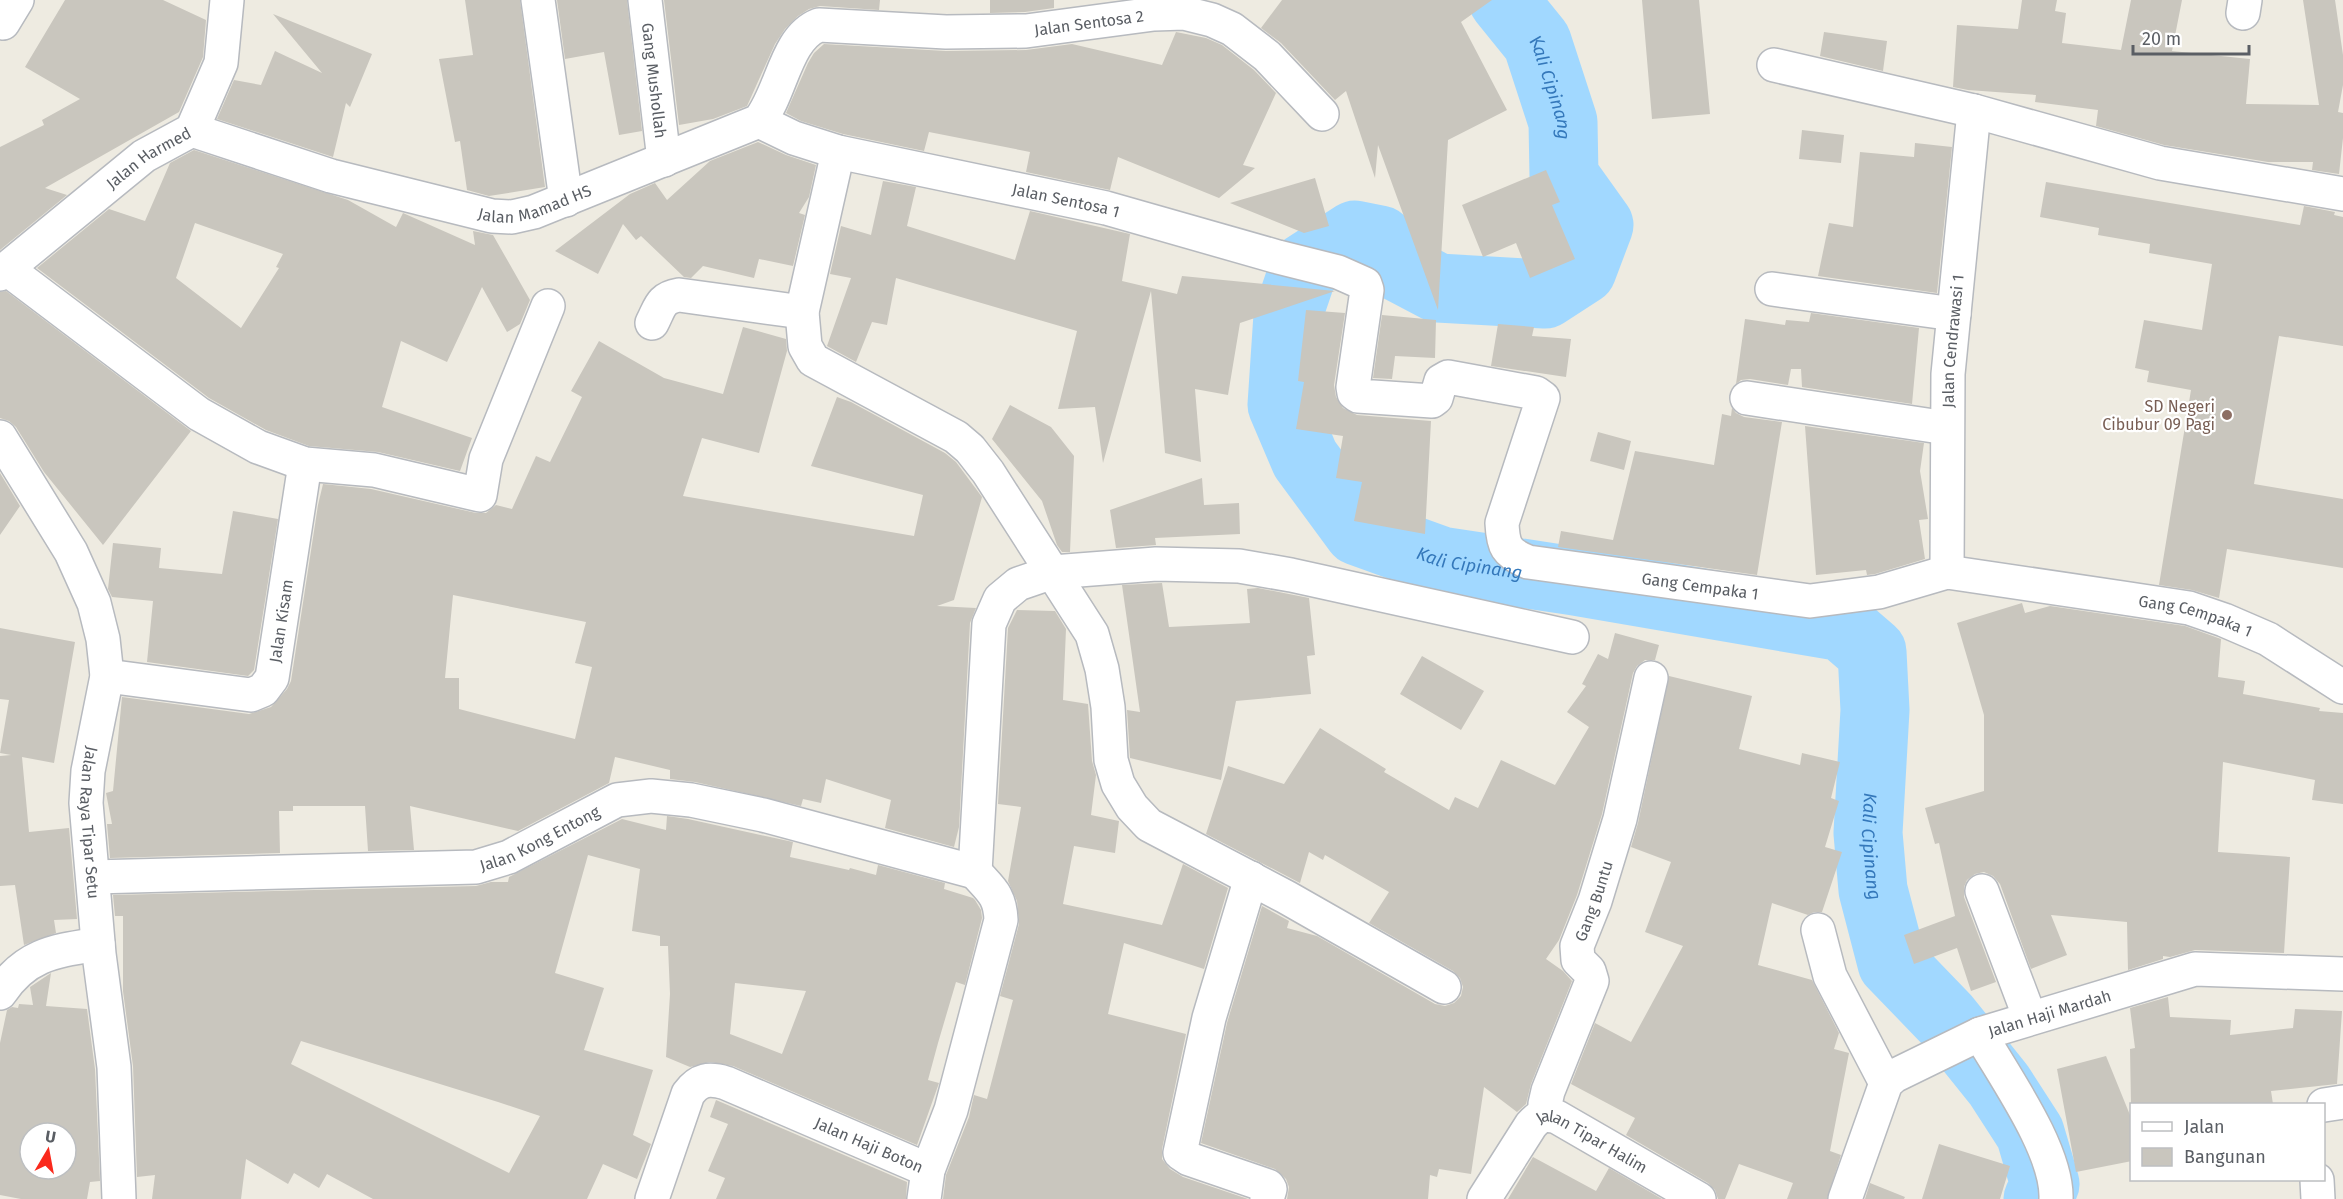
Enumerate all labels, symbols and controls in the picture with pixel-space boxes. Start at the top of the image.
street label: Jalan Sentosa 2 [1033,6,1145,39]
scale bar [2133,18,2248,56]
street label: Gang Mushollah [638,22,671,139]
text: 20 m [2142,28,2181,50]
water label: Kali Cipinang [1525,31,1574,140]
street label: Jalan Harmed [102,123,194,193]
street label: Jalan Sentosa 1 [1011,179,1122,221]
street label: Jalan Mamad HS [476,180,594,227]
street label: Jalan Cendrawasi 1 [1938,274,1967,408]
place label: SD Negeri Cibubur 09 Pagi [2102,397,2215,434]
marker: SD Negeri Cibubur 09 Pagi [2220,408,2234,422]
water label: Kali Cipinang [1413,542,1524,584]
street label: Gang Cempaka 1 [1640,568,1760,603]
street label: Jalan Kisam [265,578,297,664]
street label: Gang Cempaka 1 [2137,591,2255,641]
street label: Jalan Raya Tipar Setu [76,745,104,900]
water label: Kali Cipinang [1857,792,1886,902]
street label: Jalan Kong Entong [477,801,603,875]
street label: Gang Buntu [1570,858,1616,944]
street label: Jalan Haji Mardah [1986,985,2113,1041]
legend [2130,1103,2325,1181]
street label: Jalan Tipar Halim [1532,1106,1651,1177]
street label: Jalan Haji Boton [812,1113,926,1176]
text: Jalan [2184,1116,2225,1138]
north arrow [18,1121,78,1181]
text: U [44,1126,57,1147]
text: Bangunan [2184,1146,2266,1168]

